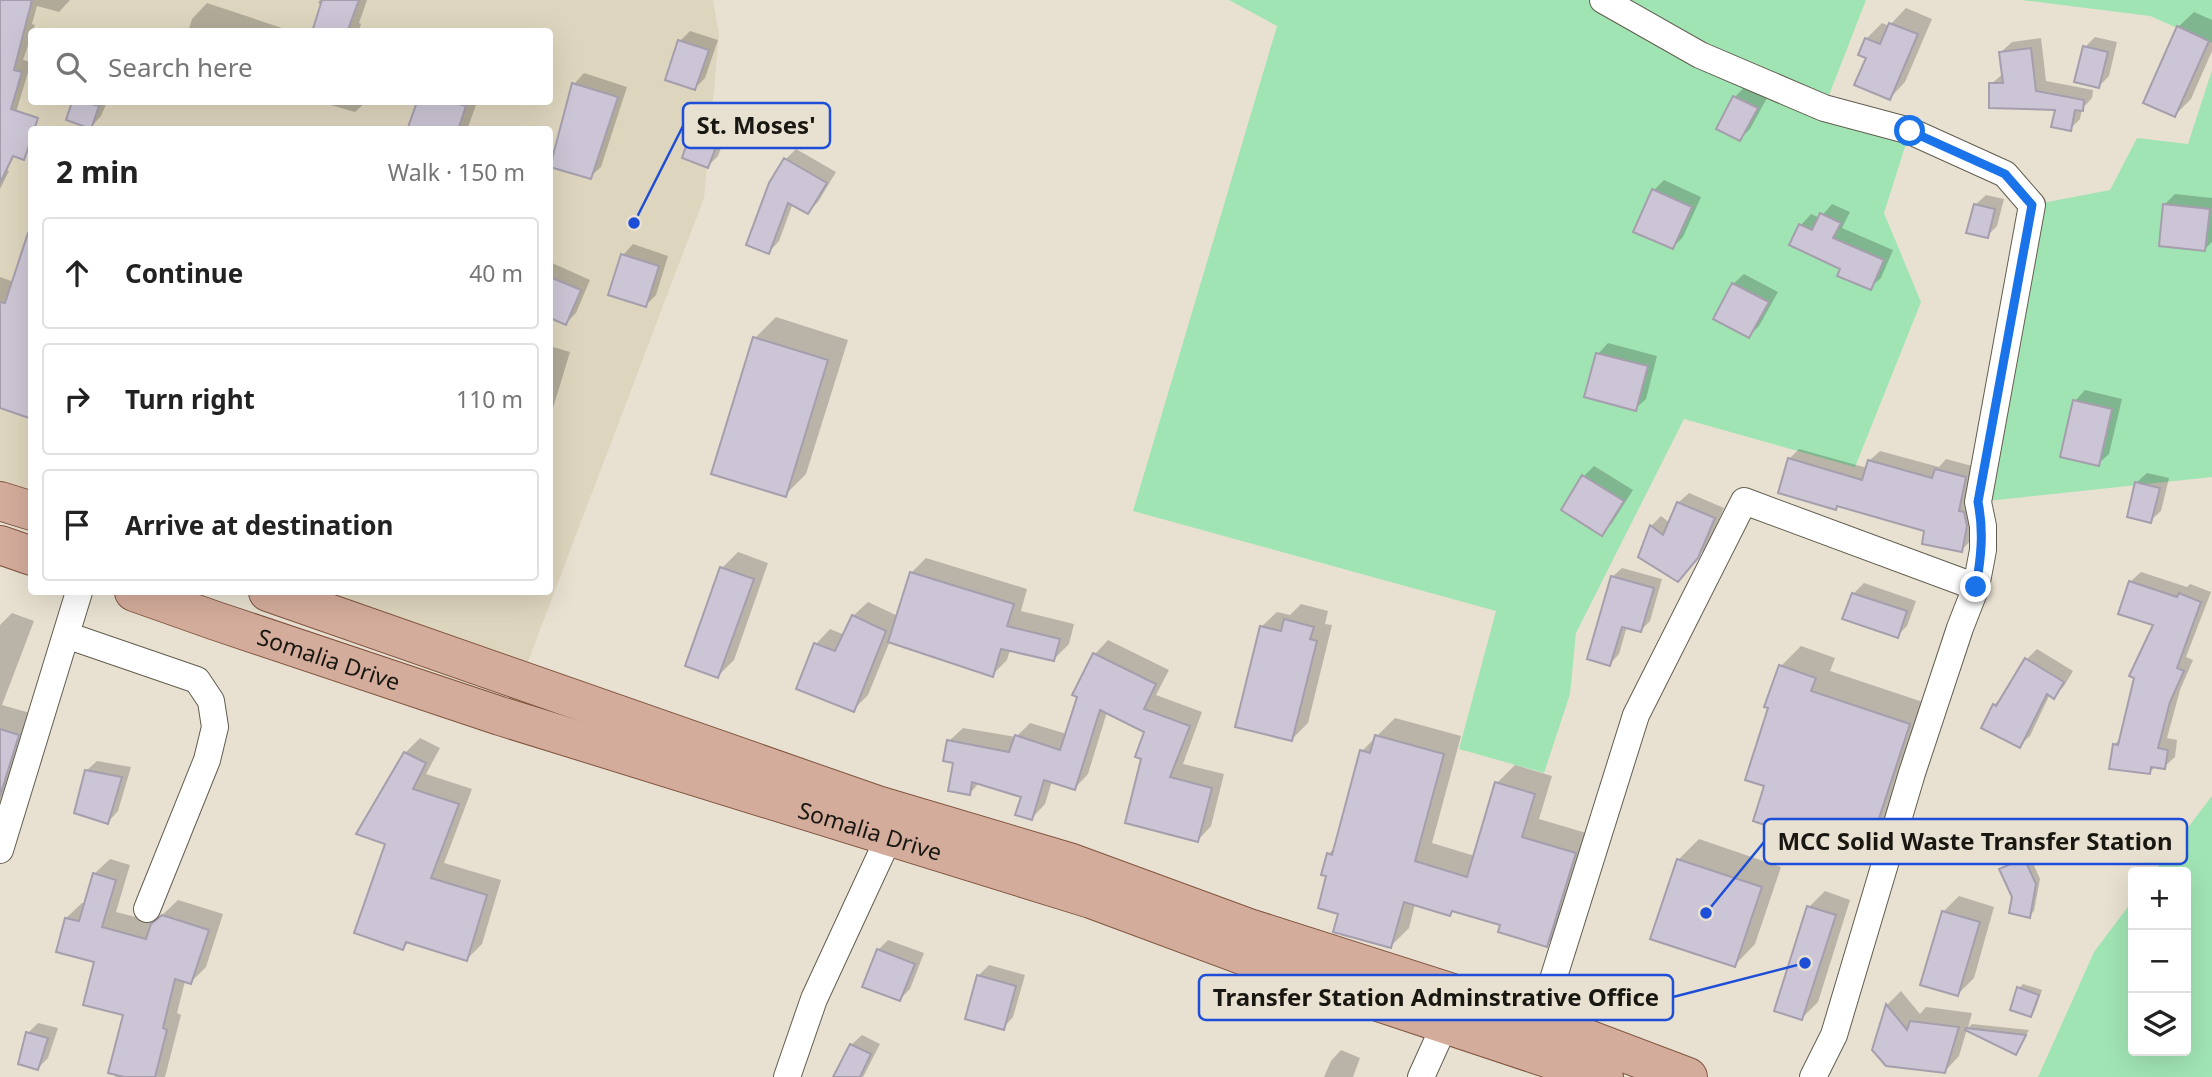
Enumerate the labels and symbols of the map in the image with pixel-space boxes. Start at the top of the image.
callout: St. Moses' [683,103,830,148]
text: St. Moses' [696,108,816,141]
route start [1894,115,1925,146]
route end [1960,571,1991,602]
street label: Somalia Drive [253,620,404,698]
street label: Somalia Drive [794,793,946,868]
callout: MCC Solid Waste Transfer Station [1764,819,2187,864]
text: MCC Solid Waste Transfer Station [1777,824,2173,857]
callout: Transfer Station Adminstrative Office [1199,975,1673,1020]
text: Transfer Station Adminstrative Office [1213,980,1659,1013]

